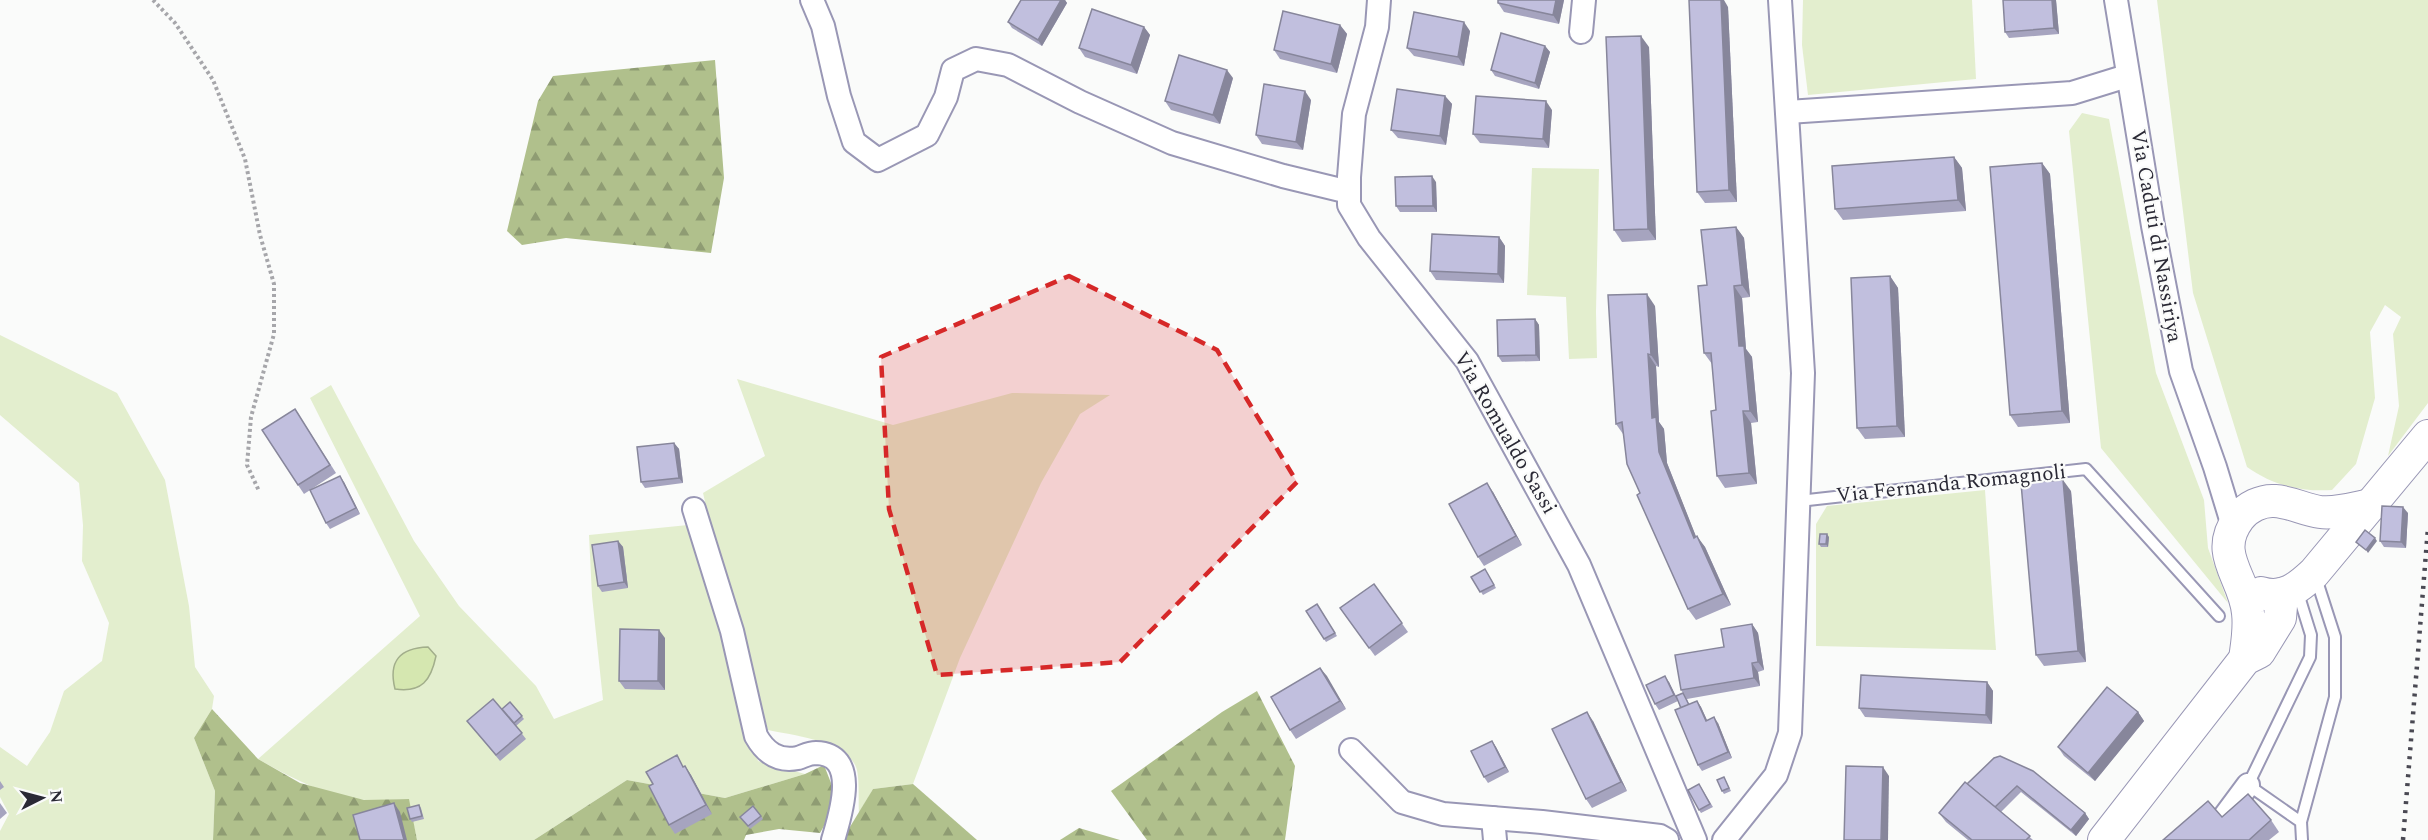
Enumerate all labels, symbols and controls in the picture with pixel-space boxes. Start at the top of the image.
street label: Via Caduti di Nassiriya [2121,127,2191,346]
street label: Via Romualdo Sassi [1445,345,1565,521]
street label: Via Fernanda Romagnoli [1834,456,2068,512]
north arrow [12,768,72,828]
text: N [43,789,69,804]

